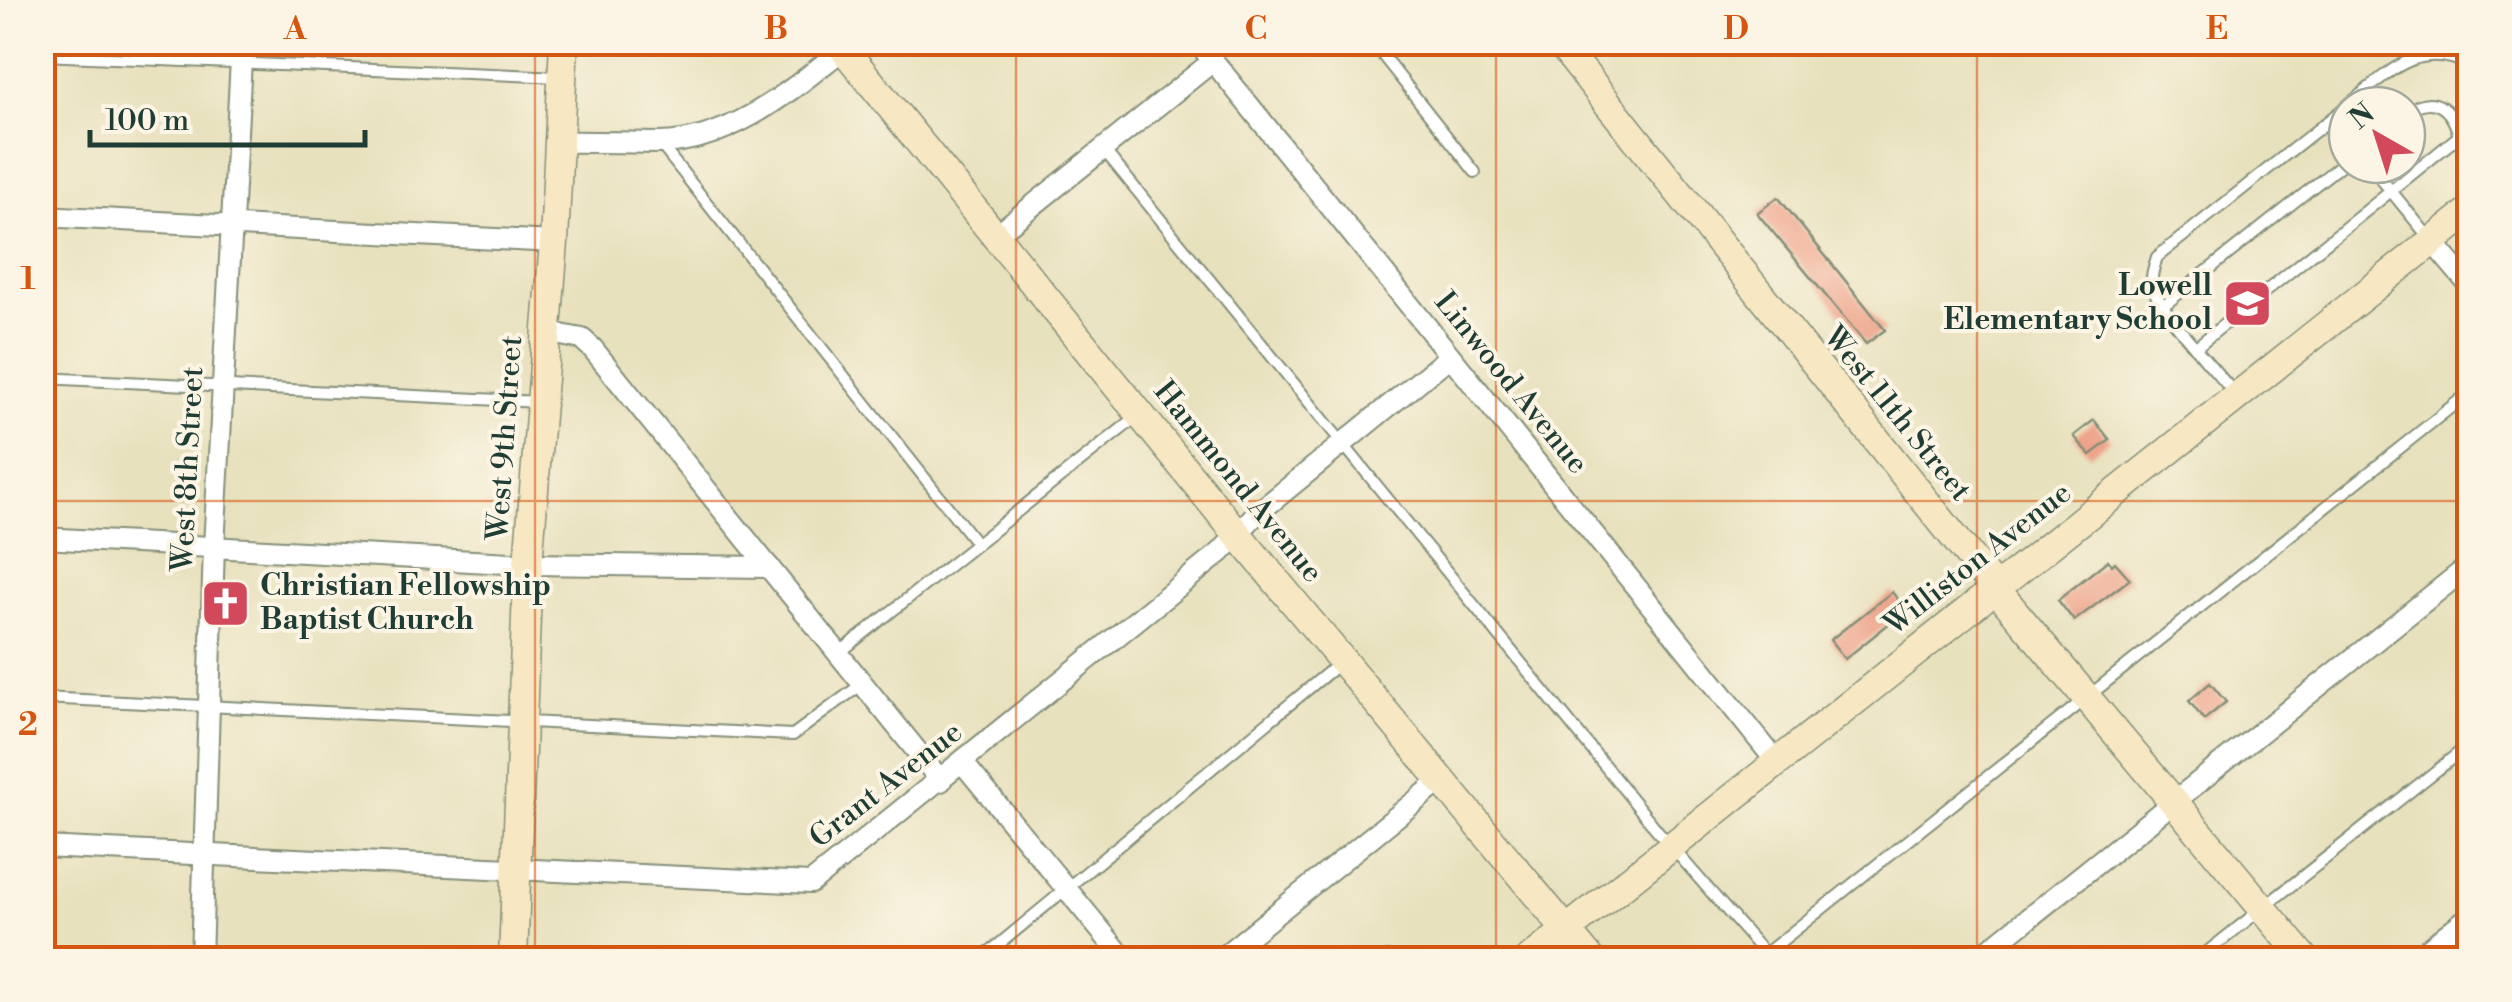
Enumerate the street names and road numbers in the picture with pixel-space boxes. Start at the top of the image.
street label: Linwood Avenue [1426,284,1596,482]
street label: West 11th Street [1814,318,1979,509]
street label: West 9th Street [479,334,531,543]
street label: West 8th Street [164,365,212,574]
street label: Hammond Avenue [1145,373,1331,591]
street label: Williston Avenue [1876,474,2079,645]
street label: Grant Avenue [802,713,970,857]

